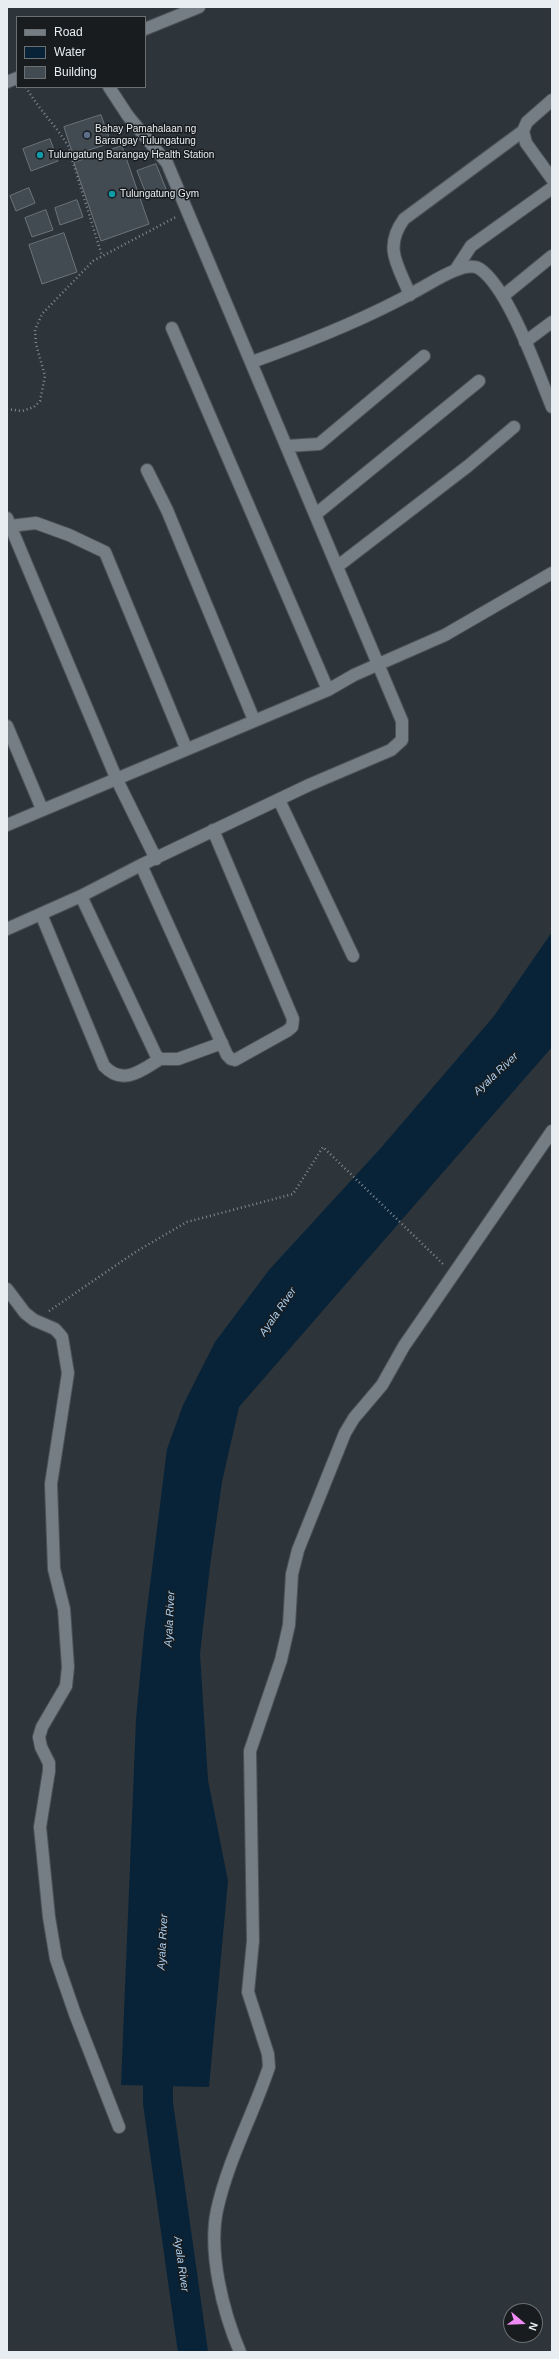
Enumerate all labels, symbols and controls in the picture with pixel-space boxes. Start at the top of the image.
legend [16,16,146,88]
text: Road [54,25,83,39]
text: Water [54,45,86,59]
text: Building [54,65,97,79]
place label: Bahay Pamahalaan ng Barangay Tulungatung [95,123,196,146]
marker: Bahay Pamahalaan ng Barangay Tulungatung [82,130,92,140]
place label: Tulungatung Barangay Health Station [48,149,214,161]
marker: Tulungatung Barangay Health Station [35,150,45,160]
place label: Tulungatung Gym [120,188,199,200]
marker: Tulungatung Gym [107,189,117,199]
water label: Ayala River [471,1050,521,1098]
water label: Ayala River [256,1285,300,1339]
water label: Ayala River [162,1591,178,1647]
water label: Ayala River [155,1914,171,1970]
water label: Ayala River [171,2235,191,2293]
north arrow [503,2303,543,2343]
text: N [526,2321,540,2332]

